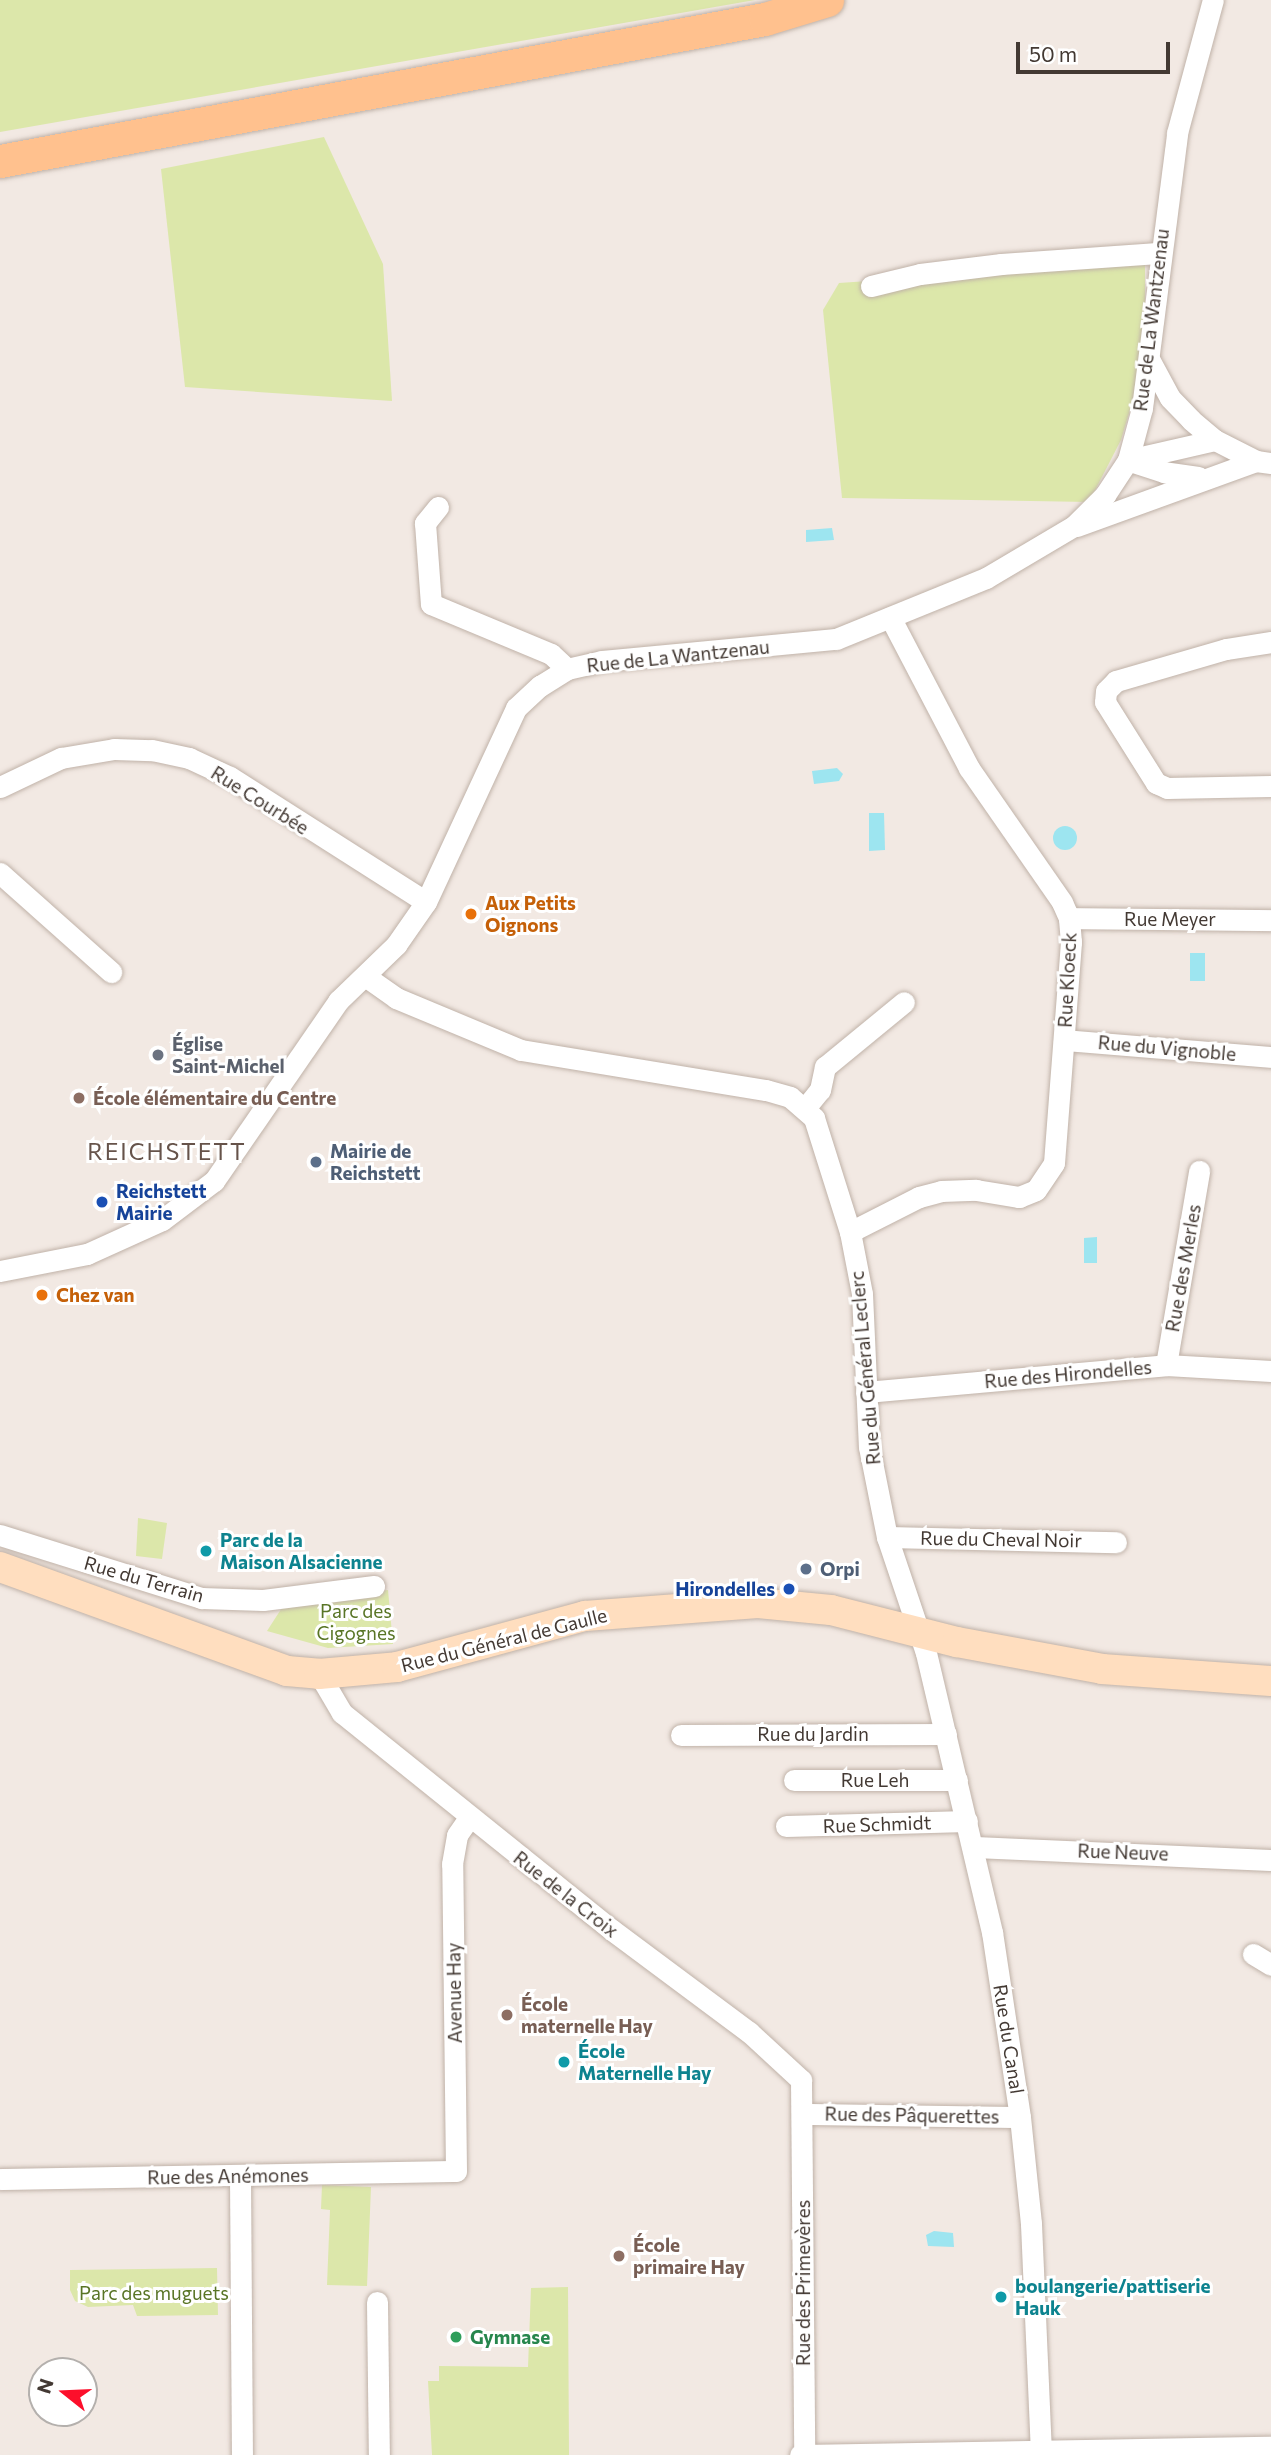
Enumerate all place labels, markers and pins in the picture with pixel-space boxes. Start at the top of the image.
place label: Aux Petits Oignons [485,892,576,936]
marker: Aux Petits Oignons [463,906,479,922]
place label: Église Saint-Michel [172,1033,285,1077]
marker: Église Saint-Michel [150,1047,166,1063]
place label: École élémentaire du Centre [93,1087,336,1109]
marker: École élémentaire du Centre [71,1090,87,1106]
place label: Mairie de Reichstett [330,1140,421,1184]
marker: Mairie de Reichstett [308,1154,324,1170]
place label: Reichstett Mairie [116,1180,207,1224]
marker: Reichstett Mairie [94,1194,110,1210]
place label: Chez van [56,1284,135,1306]
marker: Chez van [34,1287,50,1303]
place label: Parc de la Maison Alsacienne [220,1529,382,1573]
marker: Parc de la Maison Alsacienne [198,1543,214,1559]
place label: Orpi [820,1558,860,1580]
marker: Orpi [798,1561,814,1577]
place label: Hirondelles [675,1578,775,1600]
marker: Hirondelles [781,1581,797,1597]
place label: École maternelle Hay [521,1993,653,2037]
marker: École maternelle Hay [499,2007,515,2023]
place label: École Maternelle Hay [578,2040,711,2084]
marker: École Maternelle Hay [556,2054,572,2070]
place label: École primaire Hay [633,2234,745,2278]
marker: École primaire Hay [611,2248,627,2264]
place label: boulangerie/pattiserie Hauk [1015,2275,1211,2319]
marker: boulangerie/pattiserie Hauk [993,2289,1009,2305]
place label: Gymnase [470,2326,550,2348]
marker: Gymnase [448,2329,464,2345]

